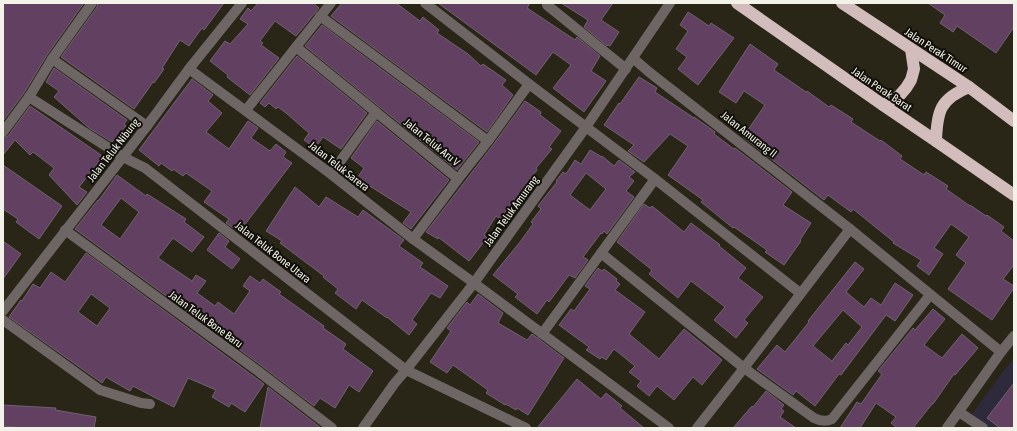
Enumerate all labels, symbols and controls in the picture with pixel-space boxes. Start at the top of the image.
street label: Jalan Perak Timur [903,25,970,75]
street label: Jalan Perak Barat [850,64,914,114]
street label: Jalan Amurang II [719,109,779,159]
street label: Jalan Teluk Nibung [85,116,142,184]
street label: Jalan Teluk Aru V [402,116,463,168]
street label: Jalan Teluk Sarera [306,139,372,193]
street label: Jalan Teluk Amurang [481,173,541,249]
street label: Jalan Teluk Bone Utara [233,219,313,285]
street label: Jalan Teluk Bone Baru [167,288,245,350]

